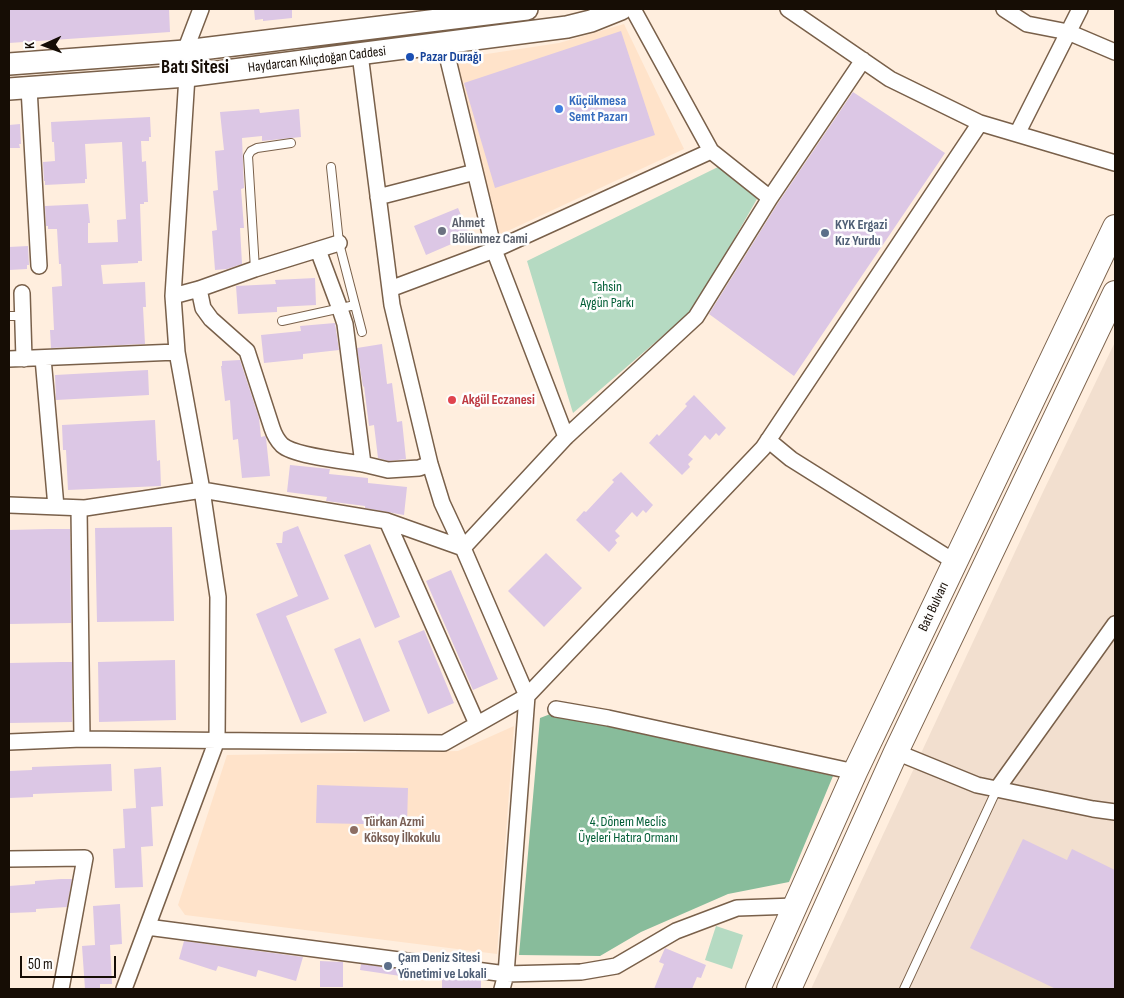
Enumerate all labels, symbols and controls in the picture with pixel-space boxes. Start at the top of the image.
north arrow [20,20,70,70]
text: K [21,42,38,49]
street label: Haydarcan Kılıçdoğan Caddesi [247,43,387,77]
place label: Pazar Durağı [420,49,481,65]
marker: Pazar Durağı [404,51,416,63]
district label: Batı Sitesi [161,57,229,79]
place label: Küçükmesa Semt Pazarı [569,93,628,125]
marker: Küçükmesa Semt Pazarı [553,103,565,115]
place label: Ahmet Bölünmez Cami [452,215,528,248]
place label: KYK Ergazi Kız Yurdu [835,217,887,250]
marker: Ahmet Bölünmez Cami [436,225,448,237]
marker: KYK Ergazi Kız Yurdu [819,227,831,239]
park label: Tahsin Aygün Parkı [580,279,634,312]
place label: Akgül Eczanesi [462,392,535,408]
marker: Akgül Eczanesi [446,394,458,406]
street label: Batı Bulvarı [915,580,953,634]
place label: Türkan Azmi Köksoy İlkokulu [364,814,440,846]
park label: 4. Dönem Meclis Üyeleri Hatıra Ormanı [578,814,678,846]
marker: Türkan Azmi Köksoy İlkokulu [348,824,360,836]
scale bar [22,946,119,978]
place label: Çam Deniz Sitesi Yönetimi ve Lokali [398,950,487,982]
text: 50 m [28,955,53,974]
marker: Çam Deniz Sitesi Yönetimi ve Lokali [382,960,394,972]

